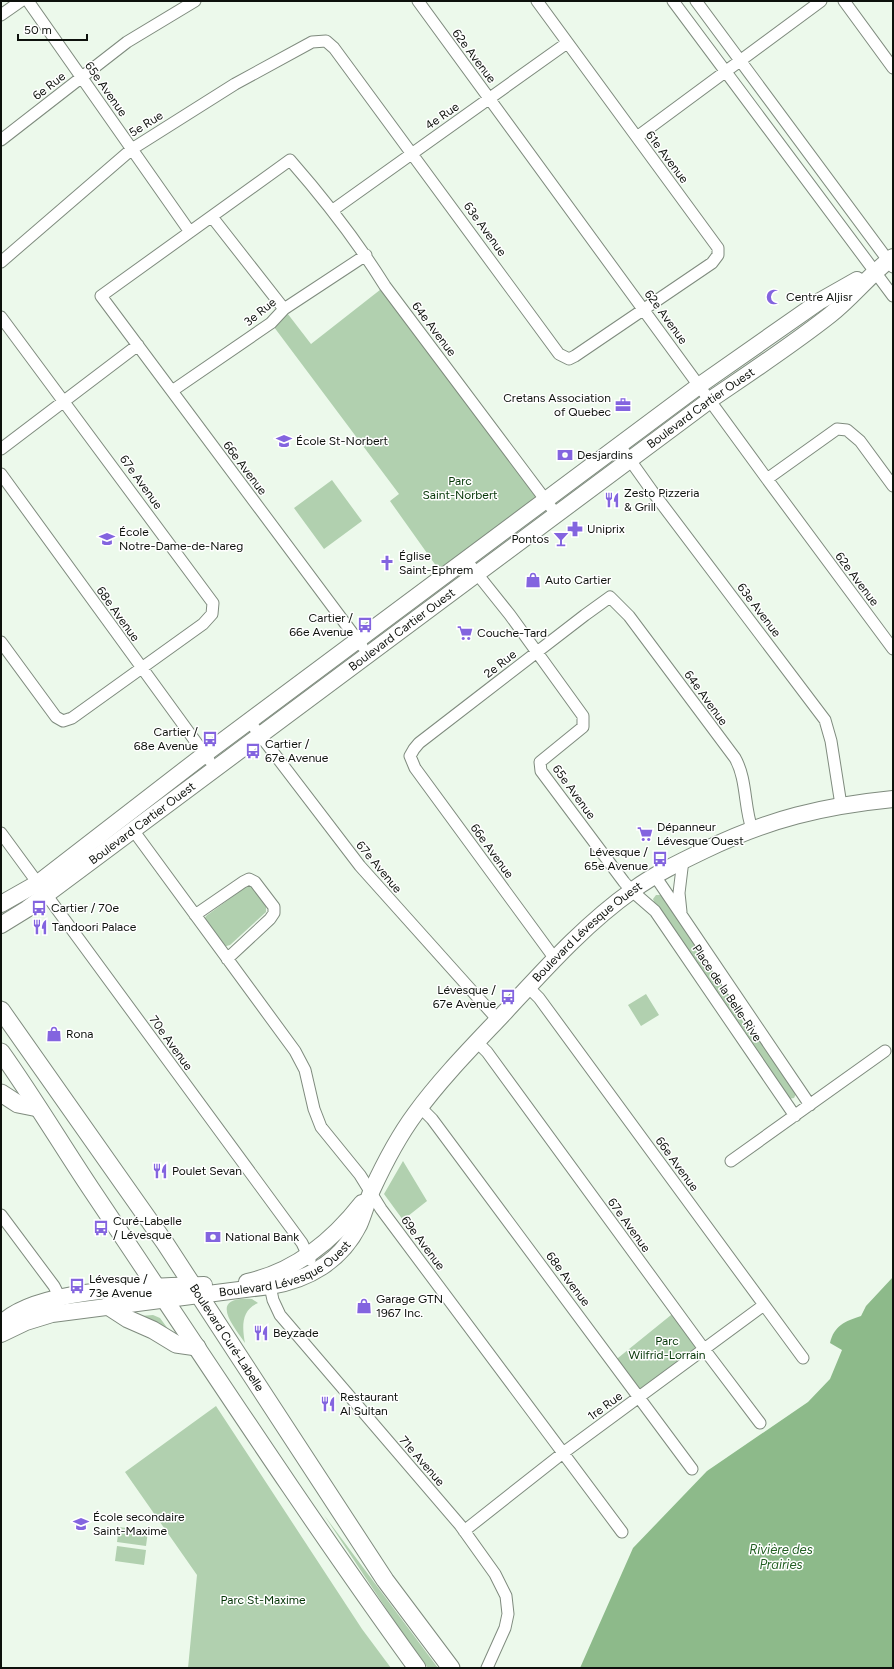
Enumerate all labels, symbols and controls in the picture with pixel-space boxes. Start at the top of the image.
scale bar [18,16,87,42]
text: 50 m [24,23,52,37]
street label: 62e Avenue [449,26,499,86]
street label: 65e Avenue [82,59,130,120]
street label: 6e Rue [30,69,68,103]
street label: 4e Rue [423,99,462,133]
street label: 5e Rue [127,108,166,140]
street label: 61e Avenue [643,128,691,186]
street label: 63e Avenue [461,199,510,259]
street label: 62e Avenue [642,287,691,347]
mosque icon: Centre Aljisr [765,288,783,306]
place label: Centre Aljisr [786,290,852,304]
street label: 3e Rue [241,295,279,329]
street label: 64e Avenue [409,299,459,359]
street label: Boulevard Cartier Ouest [644,365,757,451]
place label: Cretans Association of Quebec [503,391,611,419]
office icon: Cretans Association of Quebec [614,396,632,414]
school or university icon: École St-Norbert [275,432,293,450]
place label: École St-Norbert [296,434,389,448]
street label: 66e Avenue [220,438,270,498]
bank icon: Desjardins [556,446,574,464]
place label: Desjardins [577,448,633,462]
street label: 67e Avenue [117,452,166,512]
park label: Parc Saint-Norbert [423,474,498,502]
place label: Zesto Pizzeria & Grill [624,486,699,514]
restaurant icon: Zesto Pizzeria & Grill [603,491,621,509]
pharmacy icon: Uniprix [566,520,584,538]
place label: Uniprix [587,522,625,536]
place label: École Notre-Dame-de-Nareg [119,525,243,553]
school or university icon: École Notre-Dame-de-Nareg [98,530,116,548]
bar icon: Pontos [552,530,570,548]
place label: Pontos [511,532,549,546]
place label: Église Saint-Ephrem [399,549,473,577]
street label: 62e Avenue [832,549,882,609]
church icon: Église Saint-Ephrem [378,554,396,572]
shop icon: Auto Cartier [524,571,542,589]
place label: Auto Cartier [545,573,611,587]
street label: 63e Avenue [734,580,784,640]
street label: 68e Avenue [93,584,143,644]
street label: Boulevard Cartier Ouest [346,585,458,674]
place label: Cartier / 66e Avenue [289,611,353,639]
bus stop icon: Cartier / 66e Avenue [356,616,374,634]
supermarket icon: Couche-Tard [456,624,474,642]
place label: Couche-Tard [477,626,547,640]
street label: 2e Rue [481,647,519,681]
street label: 64e Avenue [681,668,731,729]
place label: Cartier / 68e Avenue [134,725,198,753]
bus stop icon: Cartier / 68e Avenue [201,730,219,748]
place label: Cartier / 67e Avenue [265,737,329,765]
bus stop icon: Cartier / 67e Avenue [244,742,262,760]
street label: 65e Avenue [550,762,599,822]
street label: Boulevard Cartier Ouest [86,779,198,867]
place label: Dépanneur Lévesque Ouest [657,820,744,848]
street label: 66e Avenue [468,821,517,881]
supermarket icon: Dépanneur Lévesque Ouest [636,825,654,843]
street label: 67e Avenue [353,838,405,896]
place label: Lévesque / 65e Avenue [584,845,648,873]
bus stop icon: Lévesque / 65e Avenue [651,850,669,868]
street label: Boulevard Lévesque Ouest [530,878,645,985]
bus stop icon: Cartier / 70e [30,899,48,917]
place label: Cartier / 70e [51,901,119,915]
restaurant icon: Tandoori Palace [31,918,49,936]
place label: Tandoori Palace [52,920,137,934]
street label: Place de la Belle-Rive [689,942,765,1044]
place label: Lévesque / 67e Avenue [433,983,496,1011]
bus stop icon: Lévesque / 67e Avenue [499,988,517,1006]
street label: 70e Avenue [146,1013,196,1073]
shop icon: Rona [45,1025,63,1043]
place label: Rona [66,1027,93,1041]
street label: 66e Avenue [653,1134,702,1194]
restaurant icon: Poulet Sevan [151,1162,169,1180]
place label: Poulet Sevan [172,1164,242,1178]
street label: 67e Avenue [605,1195,654,1255]
street label: 69e Avenue [398,1213,448,1273]
place label: Curé-Labelle / Lévesque [113,1214,182,1242]
bus stop icon: Curé-Labelle / Lévesque [92,1219,110,1237]
bank icon: National Bank [204,1228,222,1246]
place label: National Bank [225,1230,299,1244]
street label: Boulevard Lévesque Ouest [218,1238,354,1299]
street label: 68e Avenue [543,1249,593,1309]
place label: Lévesque / 73e Avenue [89,1272,153,1300]
bus stop icon: Lévesque / 73e Avenue [68,1277,86,1295]
street label: Boulevard Curé-Labelle [187,1281,267,1394]
place label: Garage GTN 1967 Inc. [376,1292,443,1320]
shop icon: Garage GTN 1967 Inc. [355,1297,373,1315]
restaurant icon: Beyzade [252,1324,270,1342]
place label: Beyzade [273,1326,319,1340]
park label: Parc Wilfrid-Lorrain [628,1334,706,1362]
street label: 1re Rue [585,1389,625,1423]
place label: Restaurant Al Sultan [340,1390,399,1418]
restaurant icon: Restaurant Al Sultan [319,1395,337,1413]
street label: 71e Avenue [397,1433,448,1489]
place label: École secondaire Saint-Maxime [93,1510,185,1538]
school or university icon: École secondaire Saint-Maxime [72,1515,90,1533]
water label: Rivière des Prairies [749,1542,813,1572]
park label: Parc St-Maxime [221,1593,306,1607]

